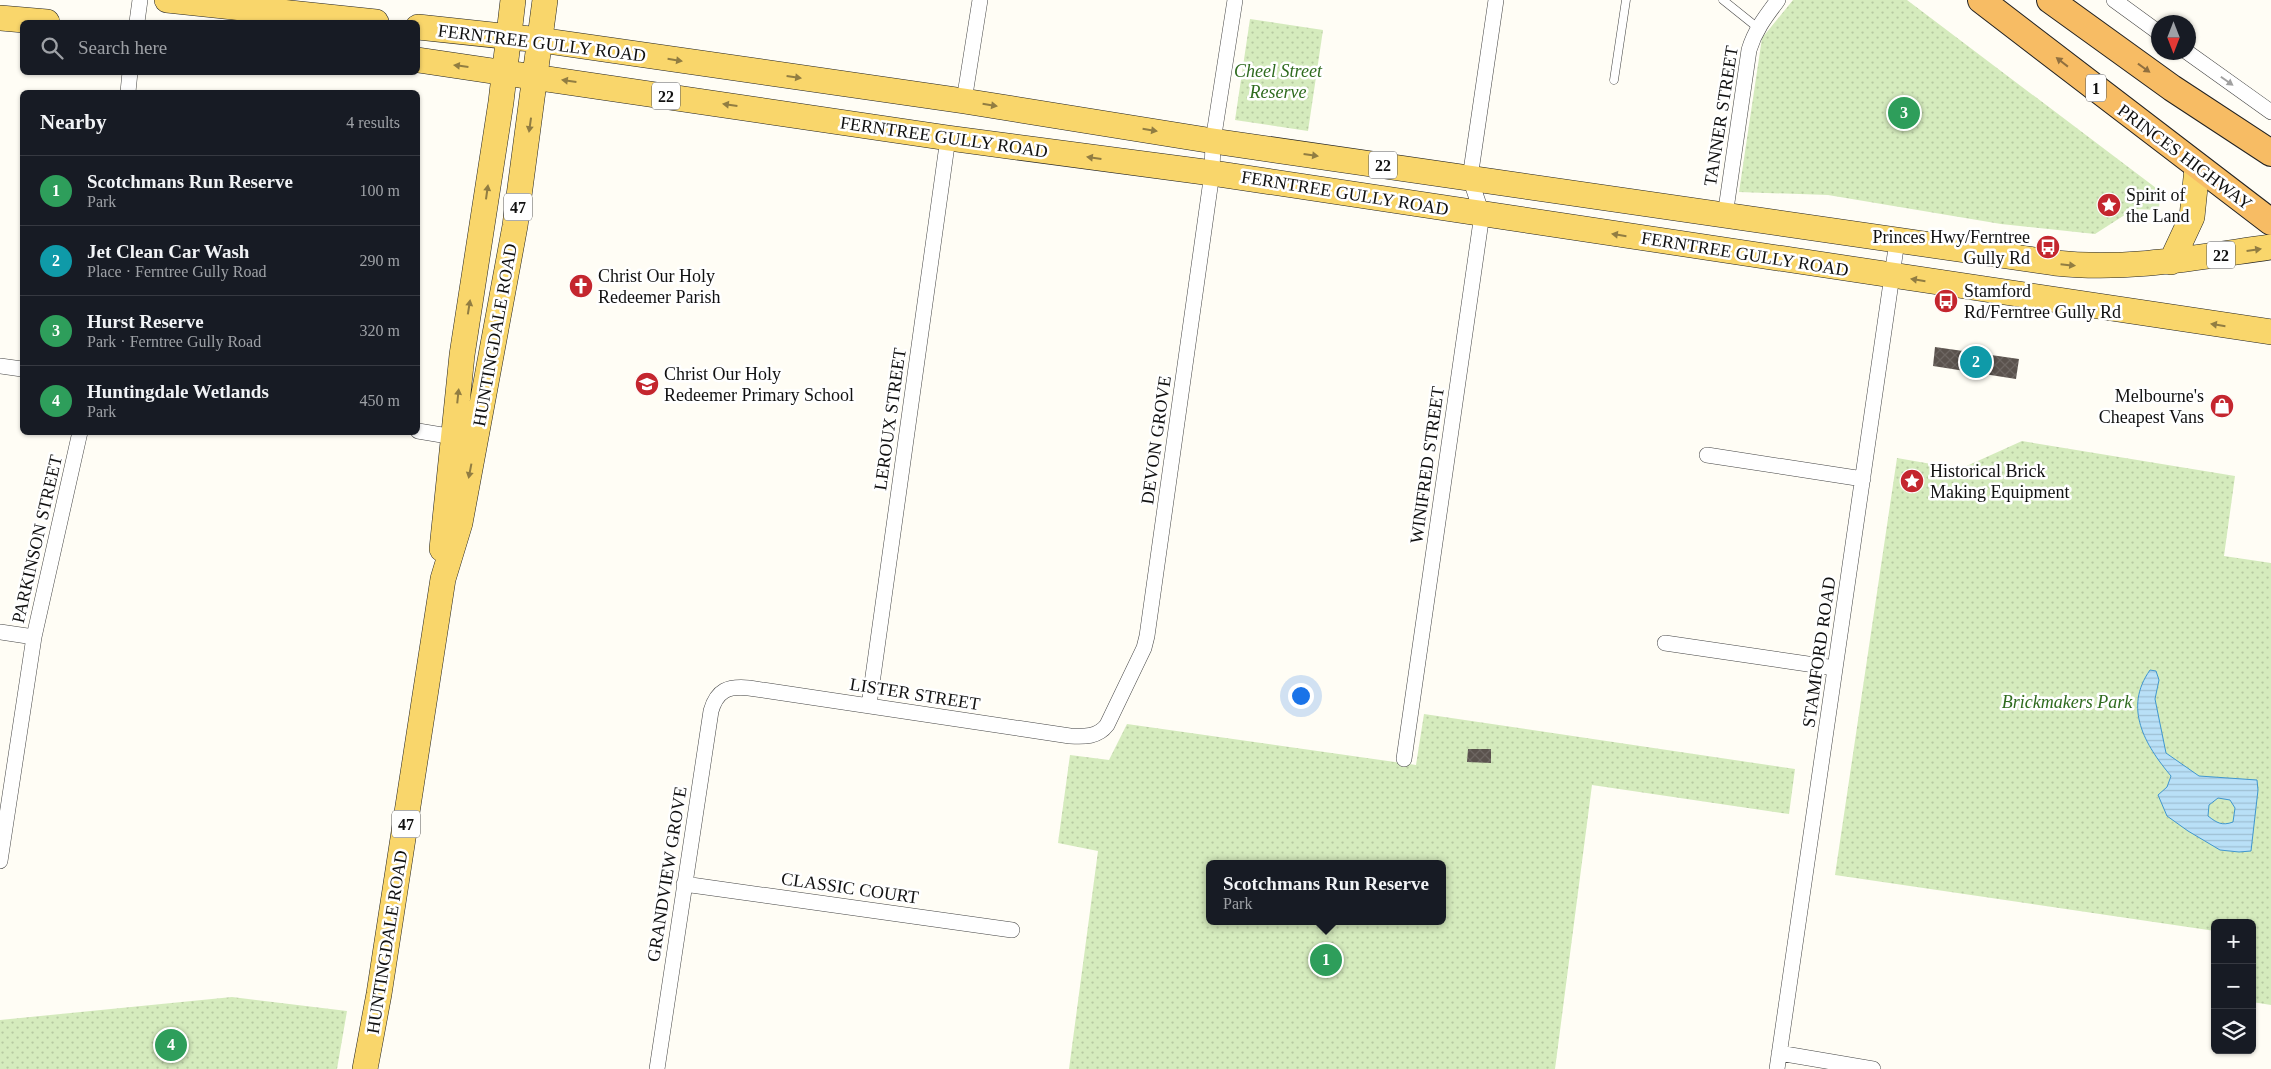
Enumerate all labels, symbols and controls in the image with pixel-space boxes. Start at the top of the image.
north arrow [2151,15,2196,60]
search box [20,20,420,75]
street label: FERNTREE GULLY ROAD [437,20,647,66]
icon: search [38,34,66,62]
text: Search here [78,37,167,58]
street label: TANNER STREET [1700,44,1742,188]
one-way arrow [667,56,683,64]
one-way arrow [2056,57,2069,68]
park label: Cheel Street Reserve [1234,61,1323,102]
one-way arrow [453,62,469,70]
one-way arrow [2137,63,2151,73]
one-way arrow [786,73,802,81]
road number: 1 [2086,75,2106,102]
one-way arrow [2220,76,2233,86]
one-way arrow [561,77,577,85]
road number: 22 [652,82,680,110]
pin: 3 [1888,94,1920,132]
street label: PRINCES HIGHWAY [2114,100,2256,214]
one-way arrow [722,101,738,109]
one-way arrow [982,101,998,109]
text: Nearby [40,110,107,134]
street label: FERNTREE GULLY ROAD [839,113,1049,161]
text: 4 results [346,114,400,131]
one-way arrow [525,117,533,133]
one-way arrow [1142,127,1158,135]
one-way arrow [1303,151,1319,159]
road number: 22 [1369,152,1397,178]
one-way arrow [1086,154,1102,162]
street label: FERNTREE GULLY ROAD [1240,167,1450,219]
text: Scotchmans Run Reserve [87,171,293,192]
text: 1 [52,182,60,199]
text: 100 m [360,182,400,199]
one-way arrow [484,183,492,199]
place label: Spirit of the Land [2126,185,2189,226]
place icon: Spirit of the Land [2096,192,2122,218]
text: Park [87,193,116,210]
road number: 47 [504,193,532,220]
place label: Princes Hwy/Ferntree Gully Rd [1873,227,2030,268]
street label: FERNTREE GULLY ROAD [1640,228,1850,280]
one-way arrow [1610,230,1626,238]
bus stop icon: Princes Hwy/Ferntree Gully Rd [2035,234,2061,260]
text: Jet Clean Car Wash [87,241,249,262]
street label: HUNTINGDALE ROAD [469,242,521,428]
road number: 22 [2207,242,2235,268]
one-way arrow [2247,245,2263,253]
text: 2 [52,252,60,269]
text: 290 m [360,252,400,269]
one-way arrow [2060,261,2076,269]
text: Place · Ferntree Gully Road [87,263,267,280]
place label: Christ Our Holy Redeemer Parish [598,266,720,307]
church icon: Christ Our Holy Redeemer Parish [568,273,594,299]
one-way arrow [1910,276,1926,284]
place label: Stamford Rd/Ferntree Gully Rd [1964,281,2121,322]
bus stop icon: Stamford Rd/Ferntree Gully Rd [1933,288,1959,314]
one-way arrow [466,299,474,315]
text: Hurst Reserve [87,311,204,332]
one-way arrow [2209,320,2225,328]
text: 3 [52,322,60,339]
text: 320 m [360,322,400,339]
text: Park · Ferntree Gully Road [87,333,261,350]
pin: 2 [1960,343,1992,381]
street label: LEROUX STREET [870,347,910,491]
place label: Christ Our Holy Redeemer Primary School [664,364,854,405]
school or university icon: Christ Our Holy Redeemer Primary School [634,371,660,397]
street label: DEVON GROVE [1137,374,1175,506]
text: Huntingdale Wetlands [87,381,269,402]
street label: WINIFRED STREET [1406,385,1448,545]
place label: Melbourne's Cheapest Vans [2099,386,2204,427]
one-way arrow [454,388,462,404]
text: 4 [52,392,60,409]
text: 450 m [360,392,400,409]
shop icon: Melbourne's Cheapest Vans [2209,393,2235,419]
text: Park [87,403,116,420]
street label: PARKINSON STREET [8,453,66,625]
place label: Historical Brick Making Equipment [1930,461,2069,502]
one-way arrow [466,464,474,479]
place icon: Historical Brick Making Equipment [1899,468,1925,494]
street label: STAMFORD ROAD [1799,575,1839,729]
street label: LISTER STREET [848,674,982,714]
your location [1288,683,1314,709]
park label: Brickmakers Park [2002,692,2133,712]
street label: GRANDVIEW GROVE [643,785,691,963]
road number: 47 [392,811,420,838]
street label: HUNTINGDALE ROAD [363,849,411,1035]
popup [1206,860,1446,925]
street label: CLASSIC COURT [780,868,920,908]
text: Scotchmans Run Reserve [1223,873,1429,894]
text: Park [1223,895,1252,912]
map controls [2211,919,2256,1054]
button: + [2211,919,2256,964]
pin: 1 [1310,941,1342,979]
button: − [2211,964,2256,1009]
button: layers [2211,1009,2256,1054]
pin: 4 [155,1026,187,1064]

